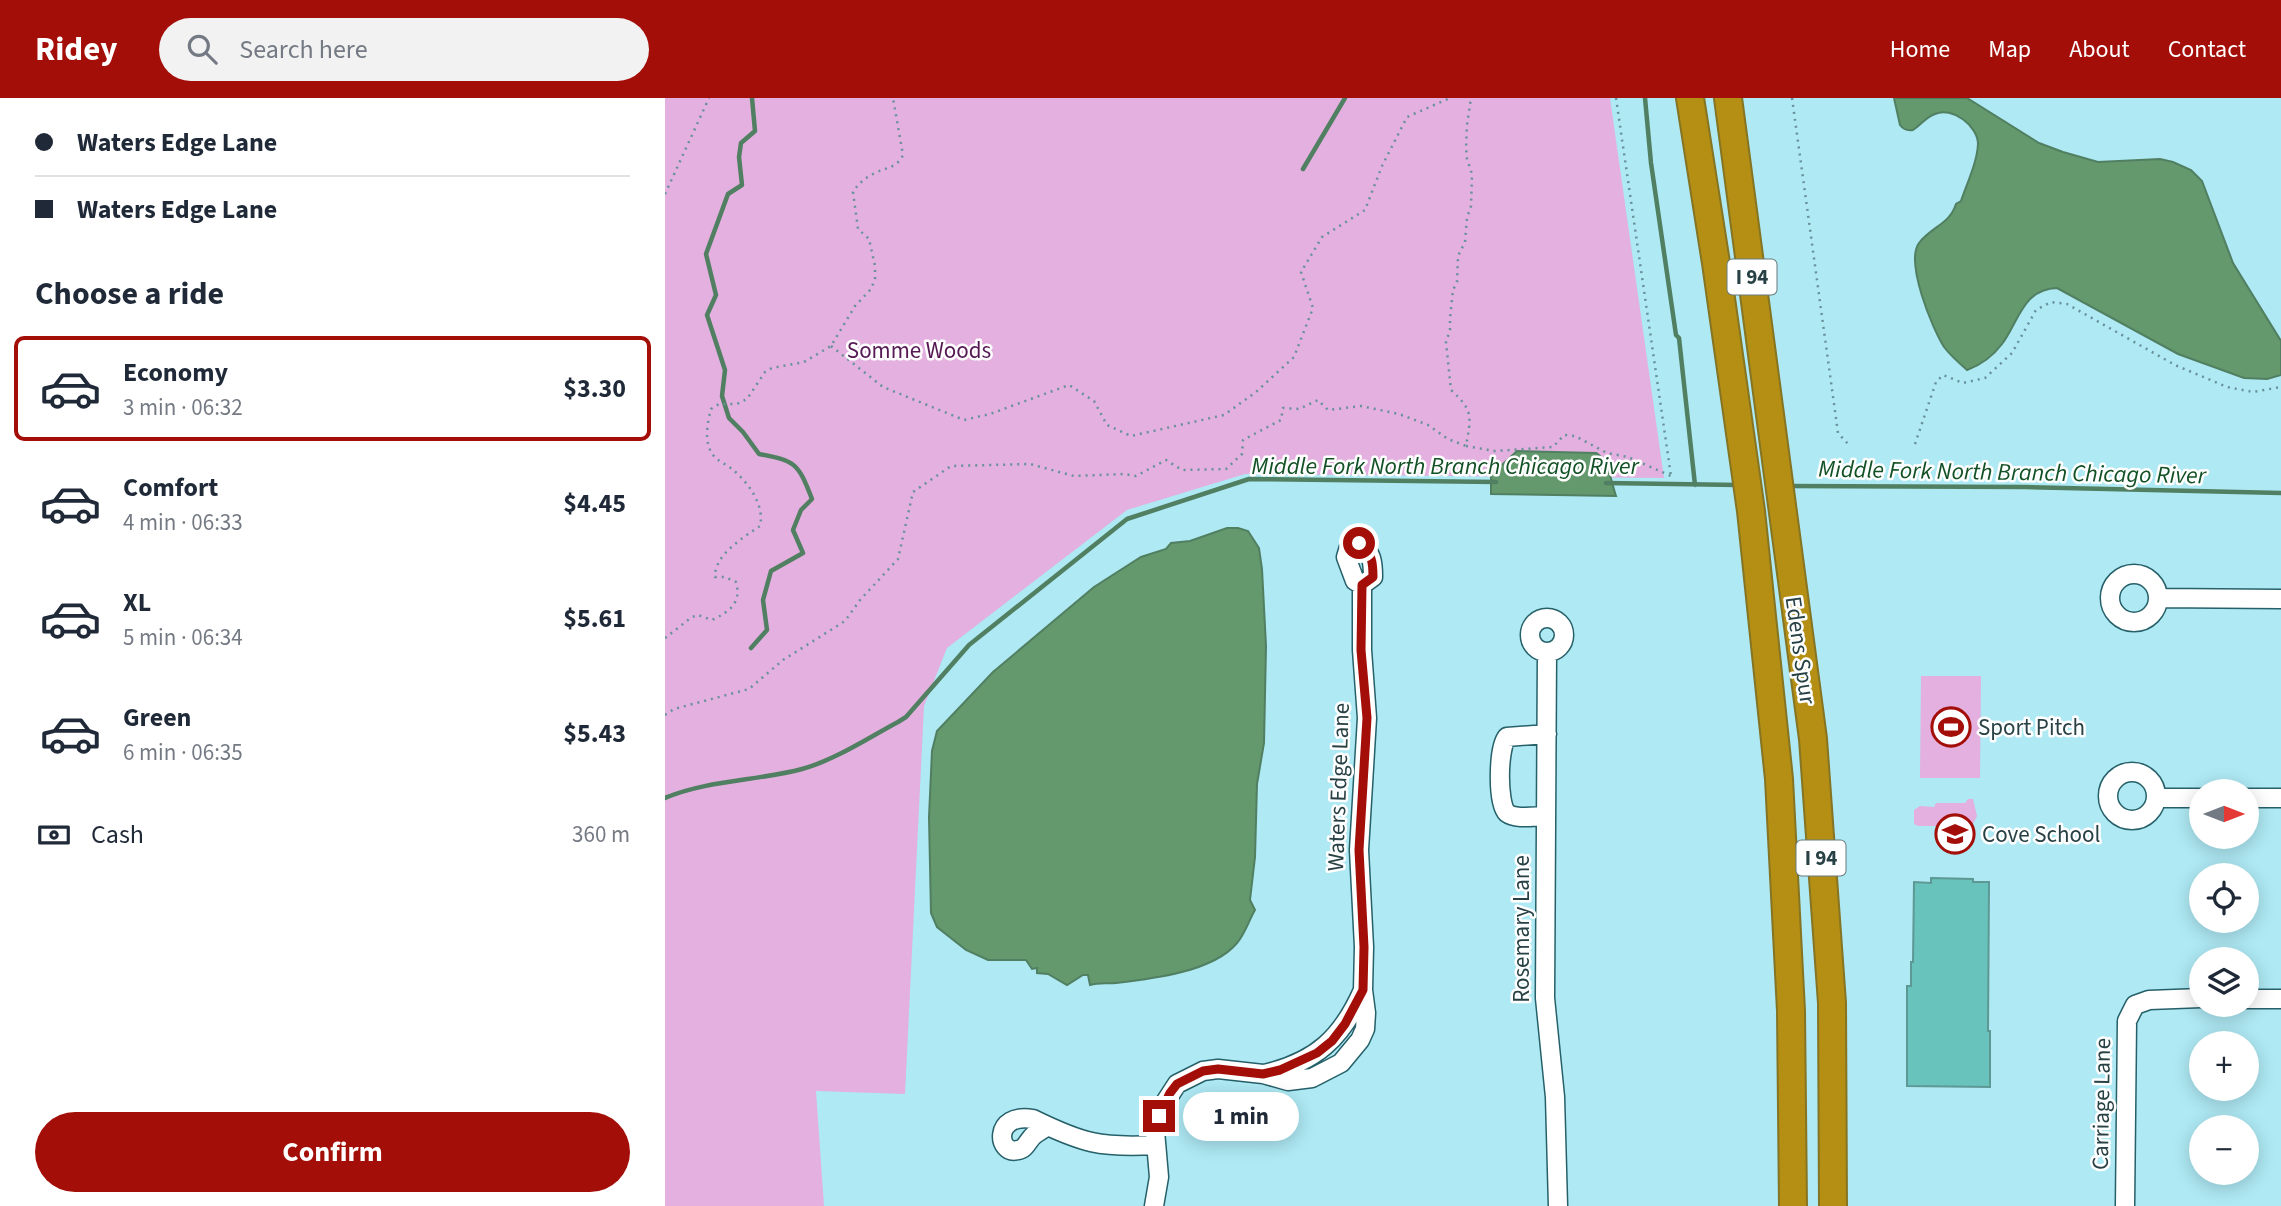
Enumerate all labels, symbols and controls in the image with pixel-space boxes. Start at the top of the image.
search box [159,18,649,81]
text: Ridey [35,26,117,73]
icon: search [183,30,221,68]
text: Search here [239,31,368,68]
text: Home [1890,32,1950,67]
text: Map [1988,32,2031,67]
text: About [2069,32,2130,67]
text: Contact [2168,32,2246,67]
text: Waters Edge Lane [77,124,277,161]
text: Waters Edge Lane [77,191,277,228]
road number: I 94 [1727,260,1777,294]
text: Choose a ride [35,271,224,317]
park label: Somme Woods [847,334,991,367]
text: Economy [123,354,228,391]
icon: car [39,357,102,420]
text: $3.30 [563,370,626,407]
text: 3 min · 06:32 [123,391,243,424]
water label: Middle Fork North Branch Chicago River [1251,449,1641,484]
water label: Middle Fork North Branch Chicago River [1818,452,2208,493]
text: Comfort [123,469,218,506]
icon: car [39,472,102,535]
text: $4.45 [563,485,626,522]
text: 4 min · 06:33 [123,506,243,539]
route start [1343,527,1375,559]
text: XL [123,584,151,621]
icon: car [39,587,102,650]
street label: Edens Spur [1777,594,1825,707]
text: $5.61 [563,600,626,637]
text: 5 min · 06:34 [123,621,243,654]
text: Green [123,699,191,736]
icon: car [39,702,102,765]
street label: Waters Edge Lane [1319,702,1358,872]
sports icon: Sport Pitch [1930,706,1972,748]
place label: Sport Pitch [1978,711,2085,744]
text: $5.43 [563,715,626,752]
text: 6 min · 06:35 [123,736,243,769]
north arrow [2189,779,2259,849]
map controls [2189,779,2259,1185]
school or university icon: Cove School [1934,813,1976,855]
icon: cash [35,816,73,854]
text: Cash [91,816,144,853]
text: 360 m [572,818,630,851]
place label: Cove School [1982,818,2100,851]
road number: I 94 [1797,840,1845,876]
street label: Rosemary Lane [1505,855,1538,1003]
button: locate [2189,863,2259,933]
button: layers [2189,947,2259,1017]
button: + [2189,1031,2259,1101]
street label: Carriage Lane [2084,1038,2119,1170]
callout: 1 min [1183,1091,1299,1140]
route end [1143,1100,1175,1132]
text: 1 min [1213,1100,1269,1133]
button: Confirm [35,1112,630,1192]
button: − [2189,1115,2259,1185]

